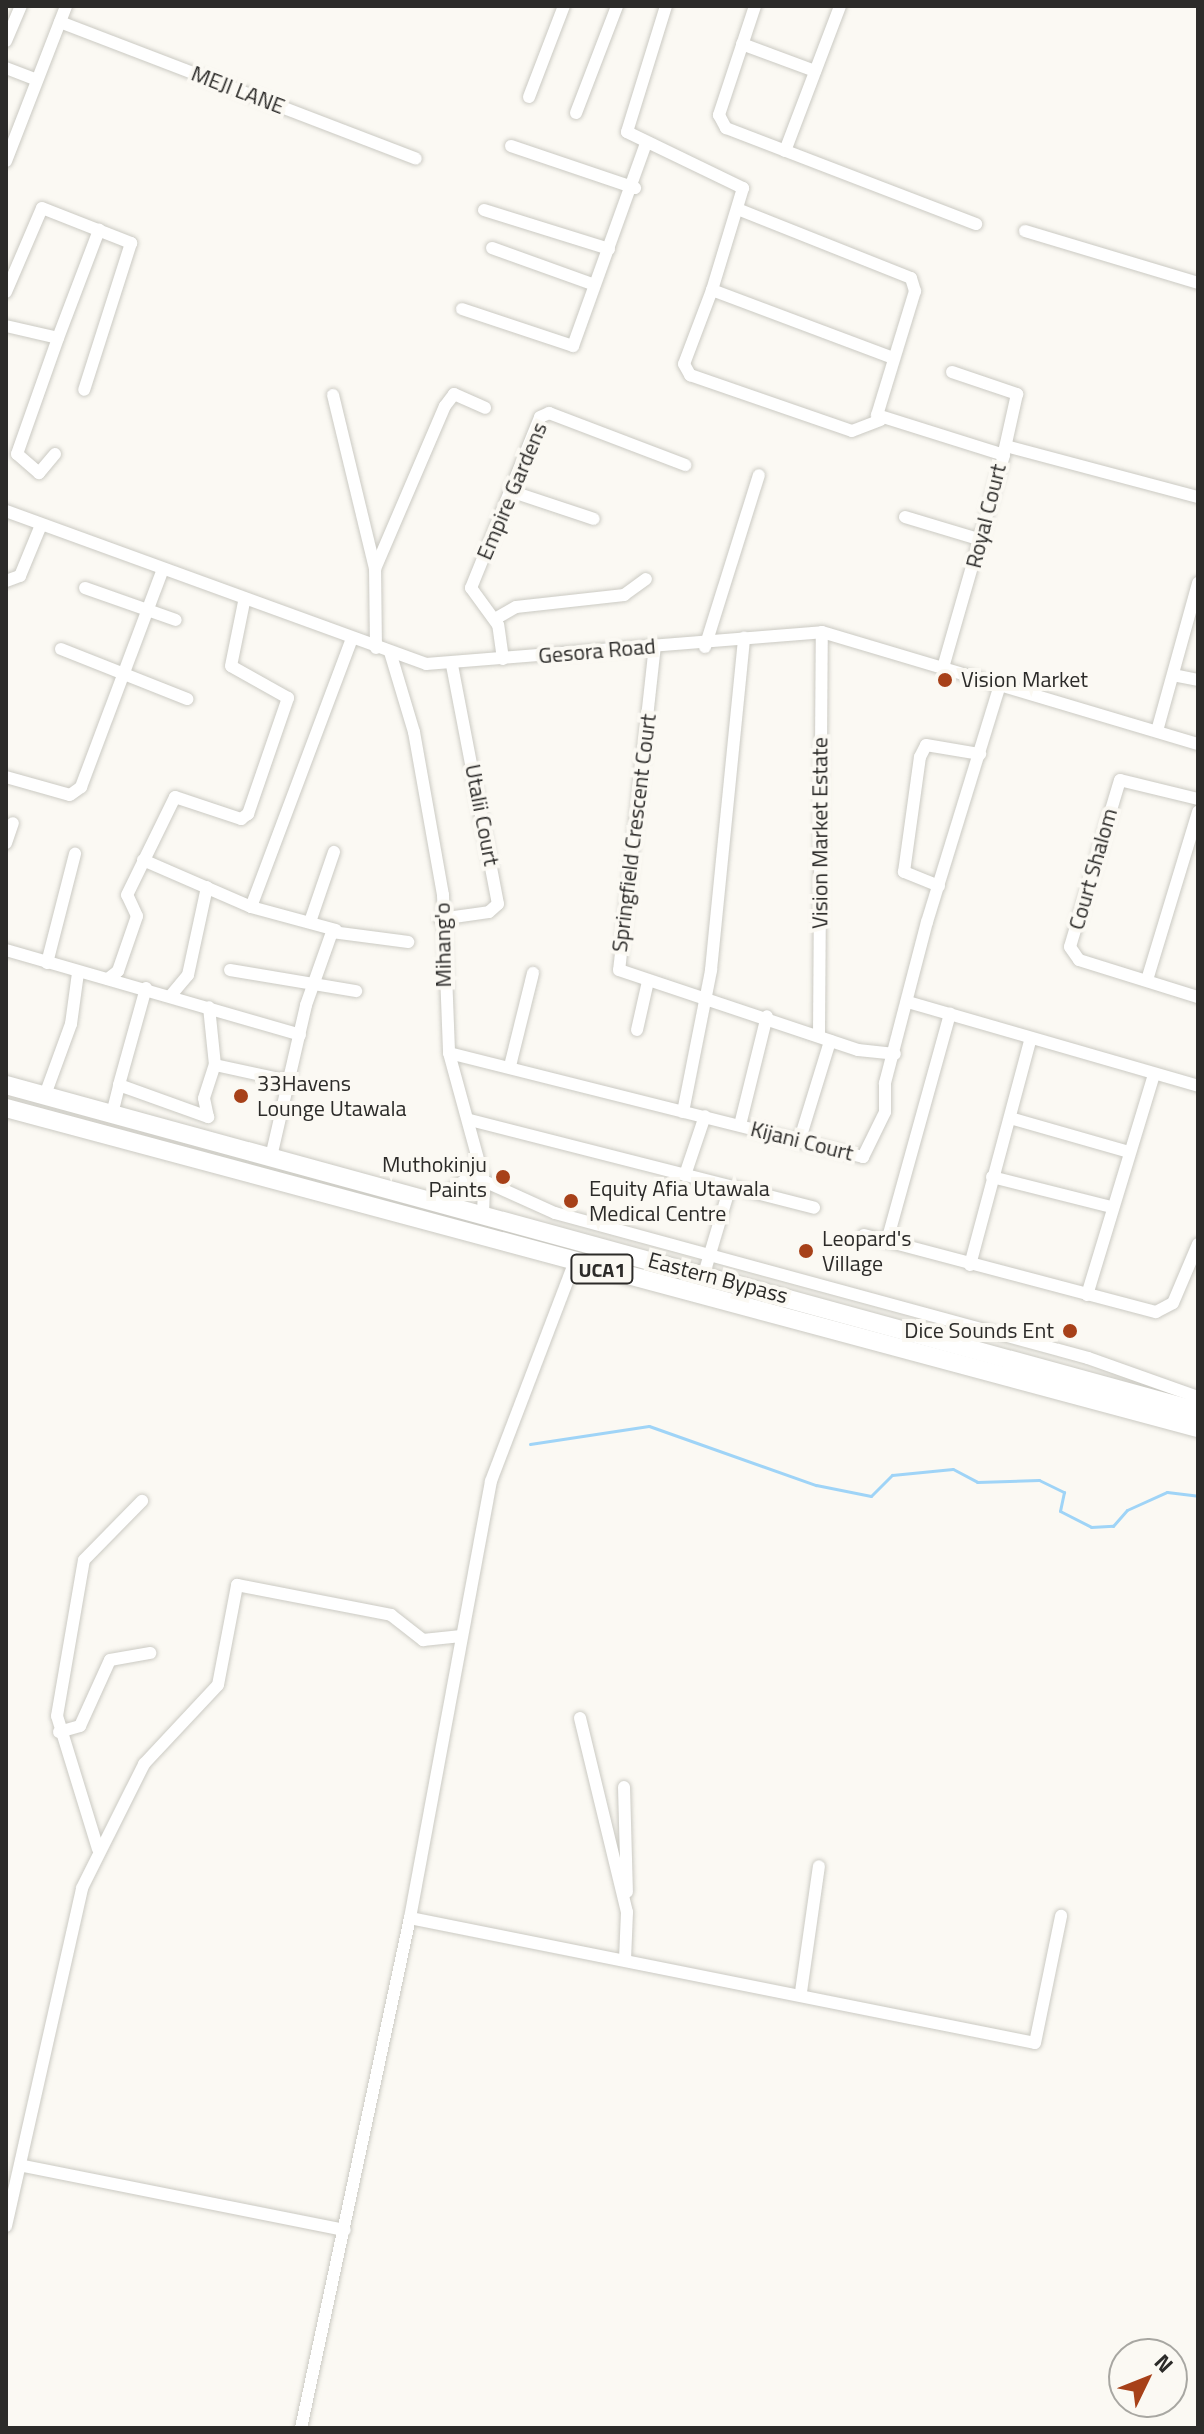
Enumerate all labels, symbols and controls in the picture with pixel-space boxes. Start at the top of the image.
street label: MEJI LANE [188,60,288,120]
street label: Empire Gardens [471,418,553,564]
street label: Royal Court [960,461,1012,571]
street label: Gesora Road [537,633,657,669]
place label: Vision Market [961,667,1088,693]
marker: Vision Market [936,671,954,689]
street label: Springfield Crescent Court [606,712,662,954]
street label: Vision Market Estate [807,737,833,929]
street label: Utalii Court [459,762,505,868]
street label: Court Shalom [1063,805,1123,933]
street label: Mihang'o [429,902,457,988]
place label: 33Havens Lounge Utawala [257,1070,406,1122]
marker: 33Havens Lounge Utawala [232,1087,250,1105]
street label: Kijani Court [748,1115,856,1167]
place label: Muthokinju Paints [382,1151,487,1202]
marker: Muthokinju Paints [494,1168,512,1186]
place label: Equity Afia Utawala Medical Centre [589,1175,770,1226]
marker: Equity Afia Utawala Medical Centre [560,1190,582,1212]
place label: Leopard's Village [822,1225,911,1276]
marker: Leopard's Village [797,1242,815,1260]
street label: Eastern Bypass [645,1247,791,1309]
road number: UCA1 [570,1253,634,1285]
place label: Dice Sounds Ent [904,1318,1054,1344]
marker: Dice Sounds Ent [1061,1322,1079,1340]
north arrow [1108,2338,1188,2418]
text: N [1146,2346,1182,2380]

